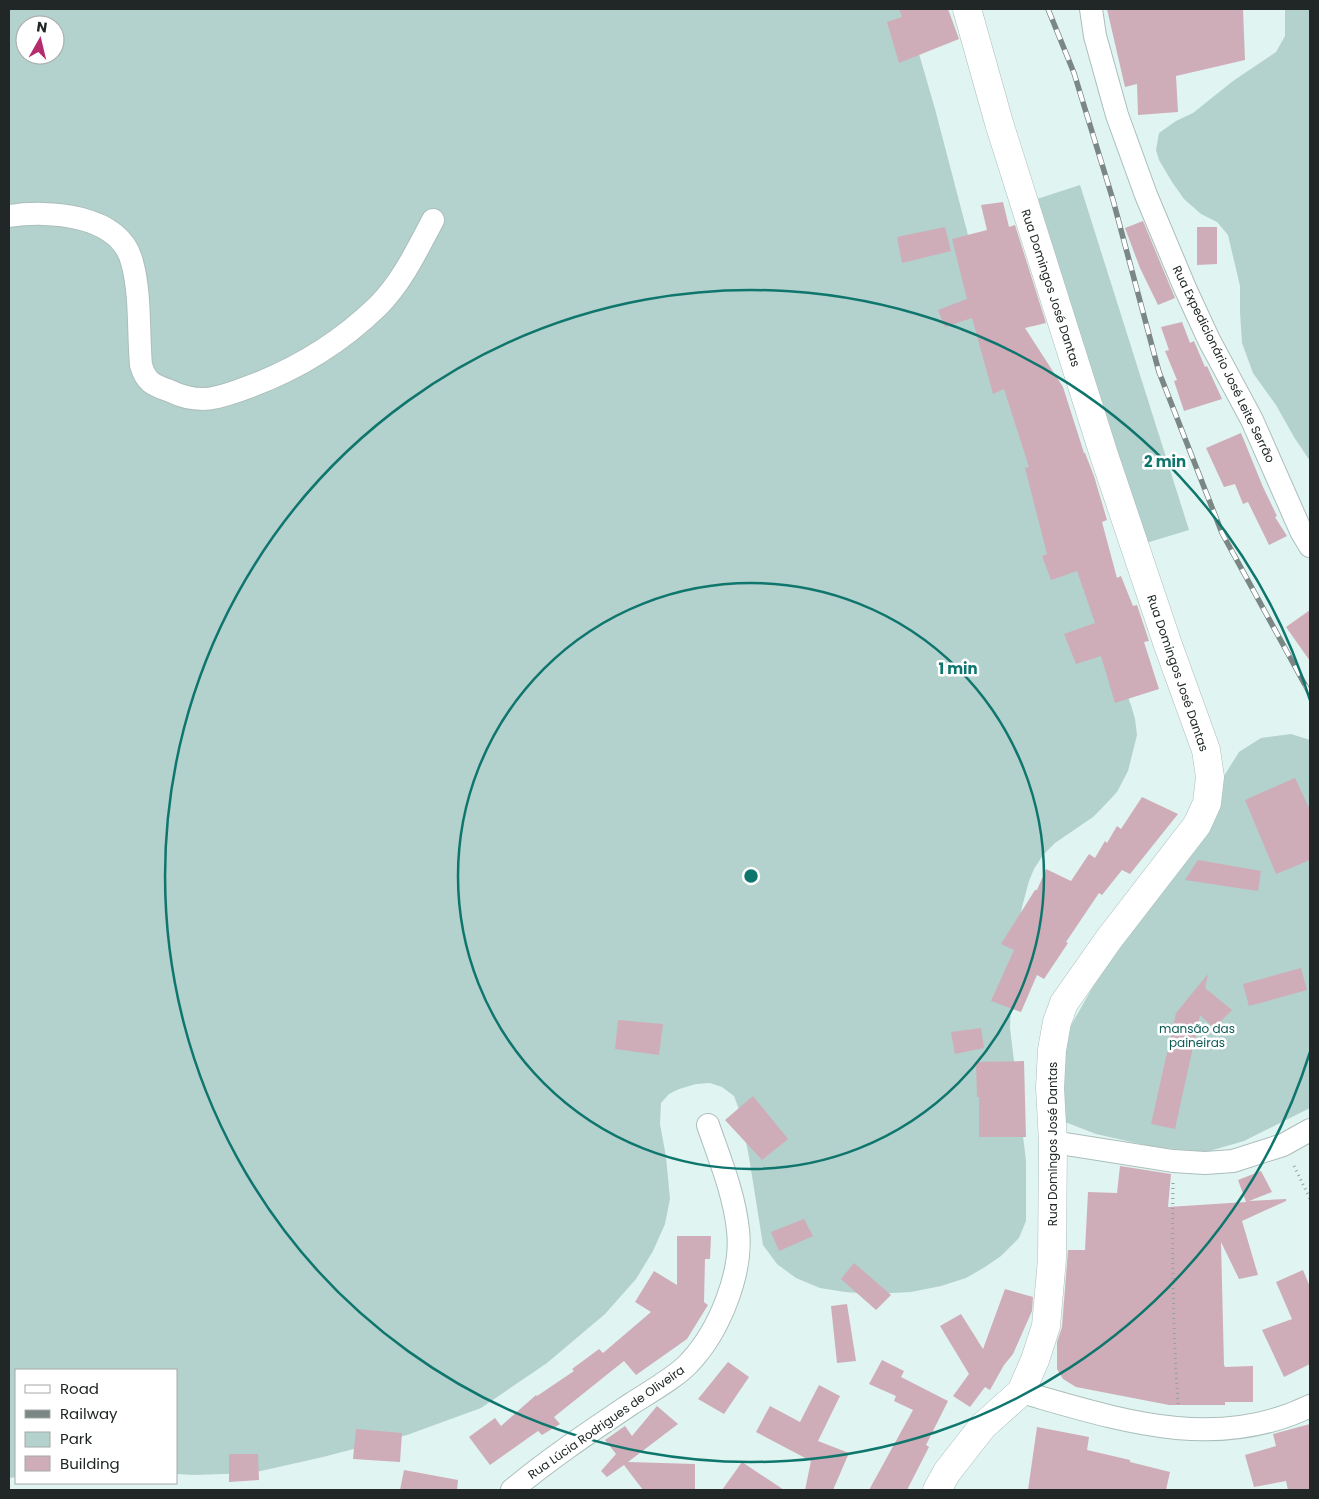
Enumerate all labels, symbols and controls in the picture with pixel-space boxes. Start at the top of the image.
north arrow [15,15,65,65]
text: N [35,16,48,38]
street label: Rua Domingos José Dantas [1017,207,1085,369]
street label: Rua Expedicionário José Leite Serrão [1169,262,1279,466]
text: 2 min [1144,451,1186,472]
street label: Rua Domingos José Dantas [1143,592,1213,754]
text: 1 min [938,658,978,679]
centre of rings [742,867,760,885]
park label: mansão das paineiras [1159,1020,1235,1051]
street label: Rua Domingos José Dantas [1044,1062,1061,1226]
street label: Rua Lúcia Rodrigues de Oliveira [524,1361,688,1483]
legend [15,1369,178,1484]
text: Road [60,1378,99,1399]
text: Railway [60,1403,118,1424]
text: Park [60,1428,92,1449]
text: Building [60,1453,120,1474]

